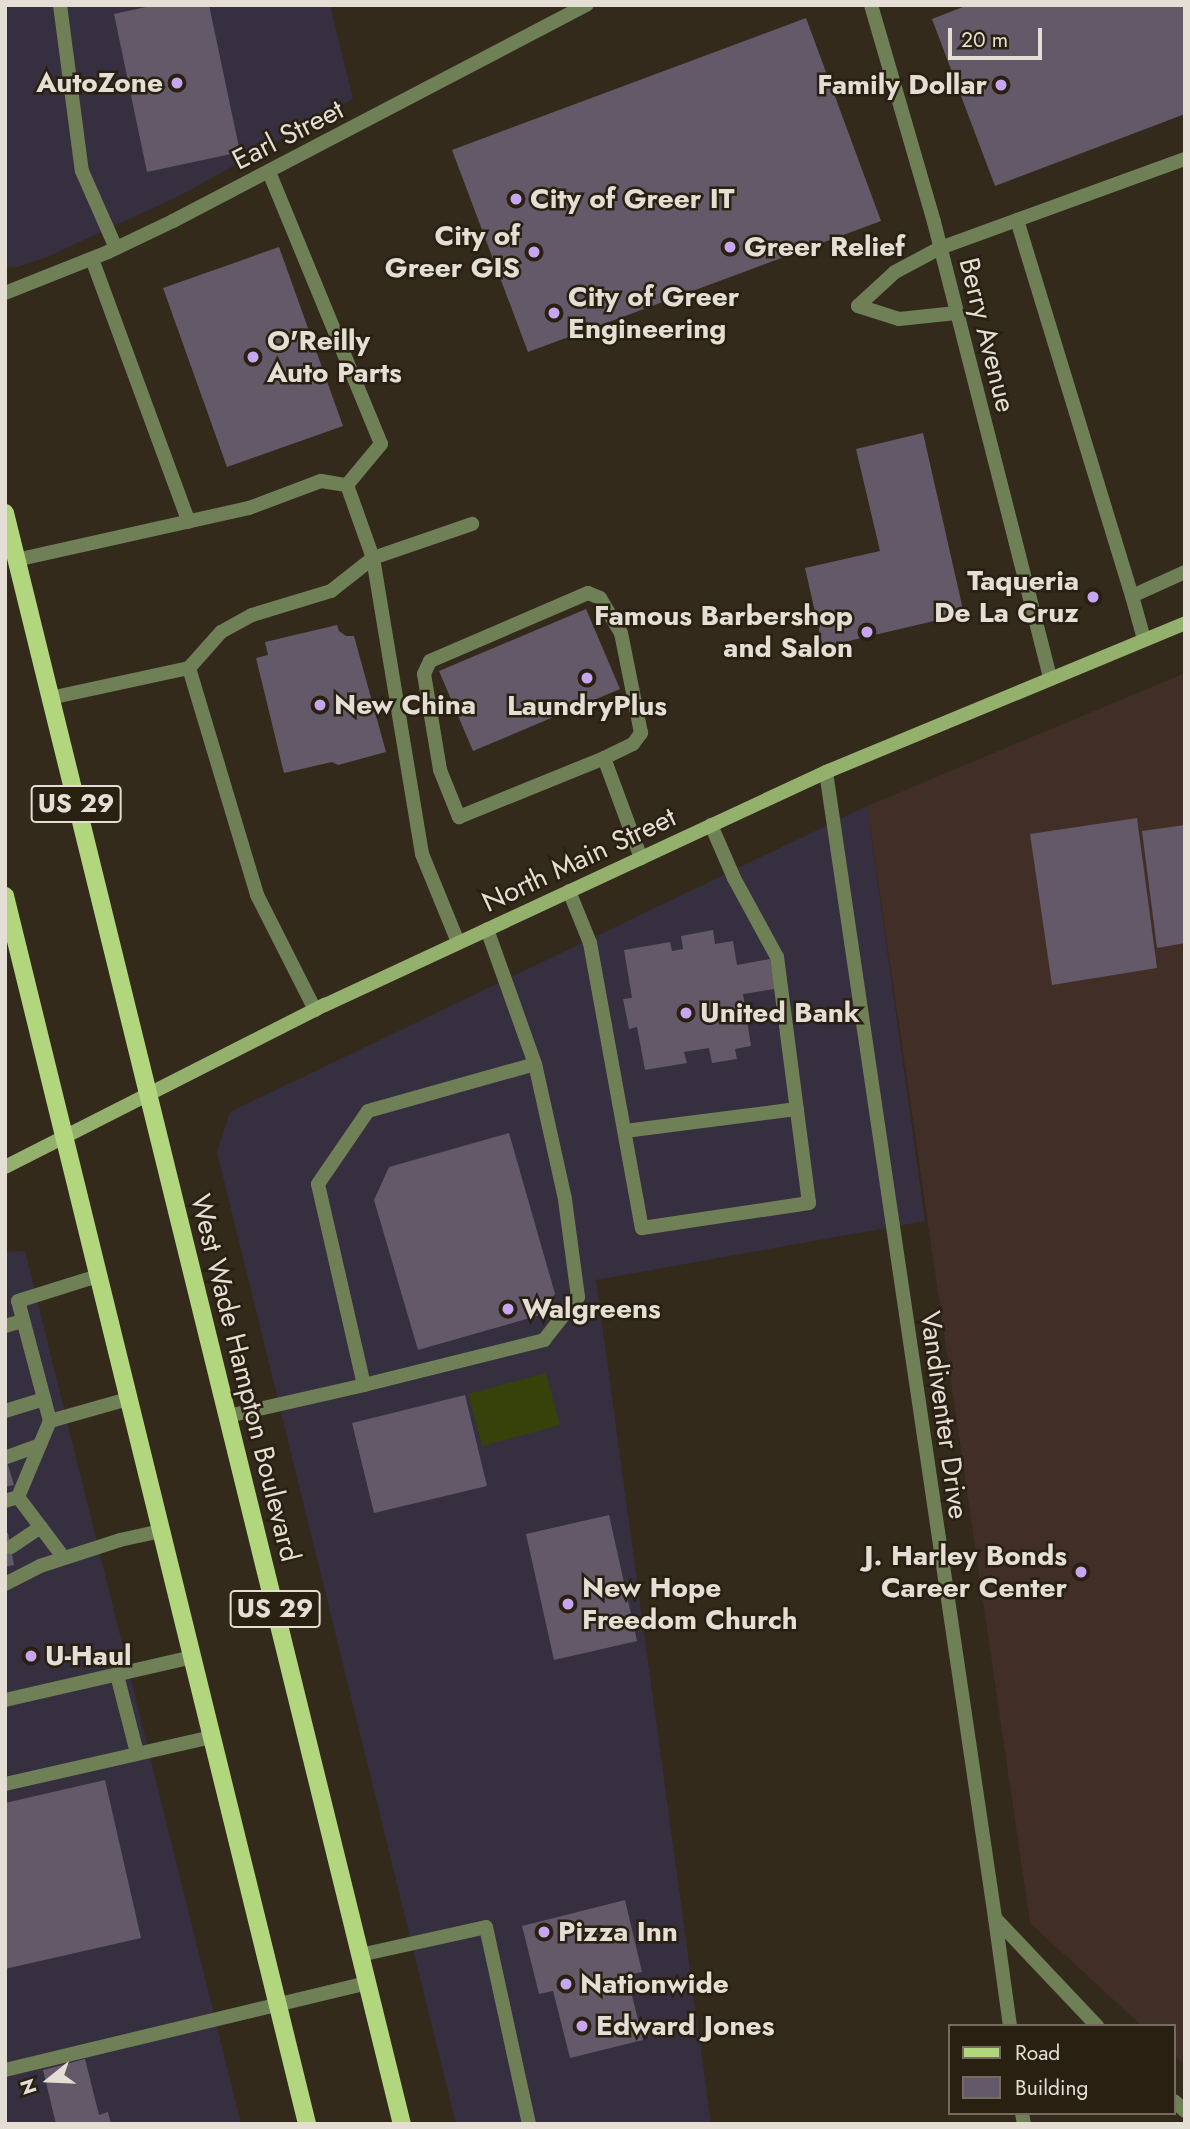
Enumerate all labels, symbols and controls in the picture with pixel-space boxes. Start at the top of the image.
scale bar [952,14,1046,58]
text: 20 m [961,25,1008,55]
place label: AutoZone [36,66,163,100]
place label: Family Dollar [817,68,987,102]
marker: AutoZone [169,75,185,91]
marker: Family Dollar [993,77,1009,93]
street label: Earl Street [227,93,349,177]
place label: City of Greer IT [530,182,734,216]
marker: City of Greer IT [508,191,524,207]
place label: City of Greer GIS [385,219,520,285]
place label: Greer Relief [744,230,905,264]
marker: Greer Relief [722,239,738,255]
marker: City of Greer GIS [526,244,542,260]
street label: Berry Avenue [952,254,1022,416]
place label: City of Greer Engineering [568,280,739,346]
marker: City of Greer Engineering [546,305,562,321]
place label: O'Reilly Auto Parts [267,324,402,390]
marker: O'Reilly Auto Parts [245,349,261,365]
place label: Taqueria De La Cruz [934,564,1079,630]
marker: Taqueria De La Cruz [1085,589,1101,605]
place label: Famous Barbershop and Salon [594,599,853,665]
marker: Famous Barbershop and Salon [859,624,875,640]
marker: LaundryPlus [579,670,595,686]
place label: New China [334,688,476,722]
place label: LaundryPlus [507,689,667,723]
marker: New China [312,697,328,713]
road number: US 29 [31,782,122,826]
street label: North Main Street [477,800,681,920]
place label: United Bank [700,996,860,1030]
marker: United Bank [678,1005,694,1021]
street label: West Wade Hampton Boulevard [183,1191,307,1565]
place label: Walgreens [522,1292,661,1326]
marker: Walgreens [500,1301,516,1317]
street label: Vandiventer Drive [913,1309,975,1521]
place label: J. Harley Bonds Career Center [864,1539,1067,1605]
marker: J. Harley Bonds Career Center [1073,1564,1089,1580]
place label: New Hope Freedom Church [582,1571,798,1637]
road number: US 29 [230,1586,320,1632]
marker: New Hope Freedom Church [560,1596,576,1612]
place label: U-Haul [45,1639,132,1673]
marker: U-Haul [23,1648,39,1664]
place label: Pizza Inn [558,1915,678,1949]
marker: Pizza Inn [536,1924,552,1940]
place label: Nationwide [580,1967,729,2001]
marker: Nationwide [558,1976,574,1992]
place label: Edward Jones [596,2009,774,2043]
marker: Edward Jones [574,2018,590,2034]
legend [948,2024,1176,2115]
text: Road [1015,2038,1060,2068]
north arrow [14,2045,84,2115]
text: Building [1015,2073,1088,2103]
text: N [13,2075,44,2098]

